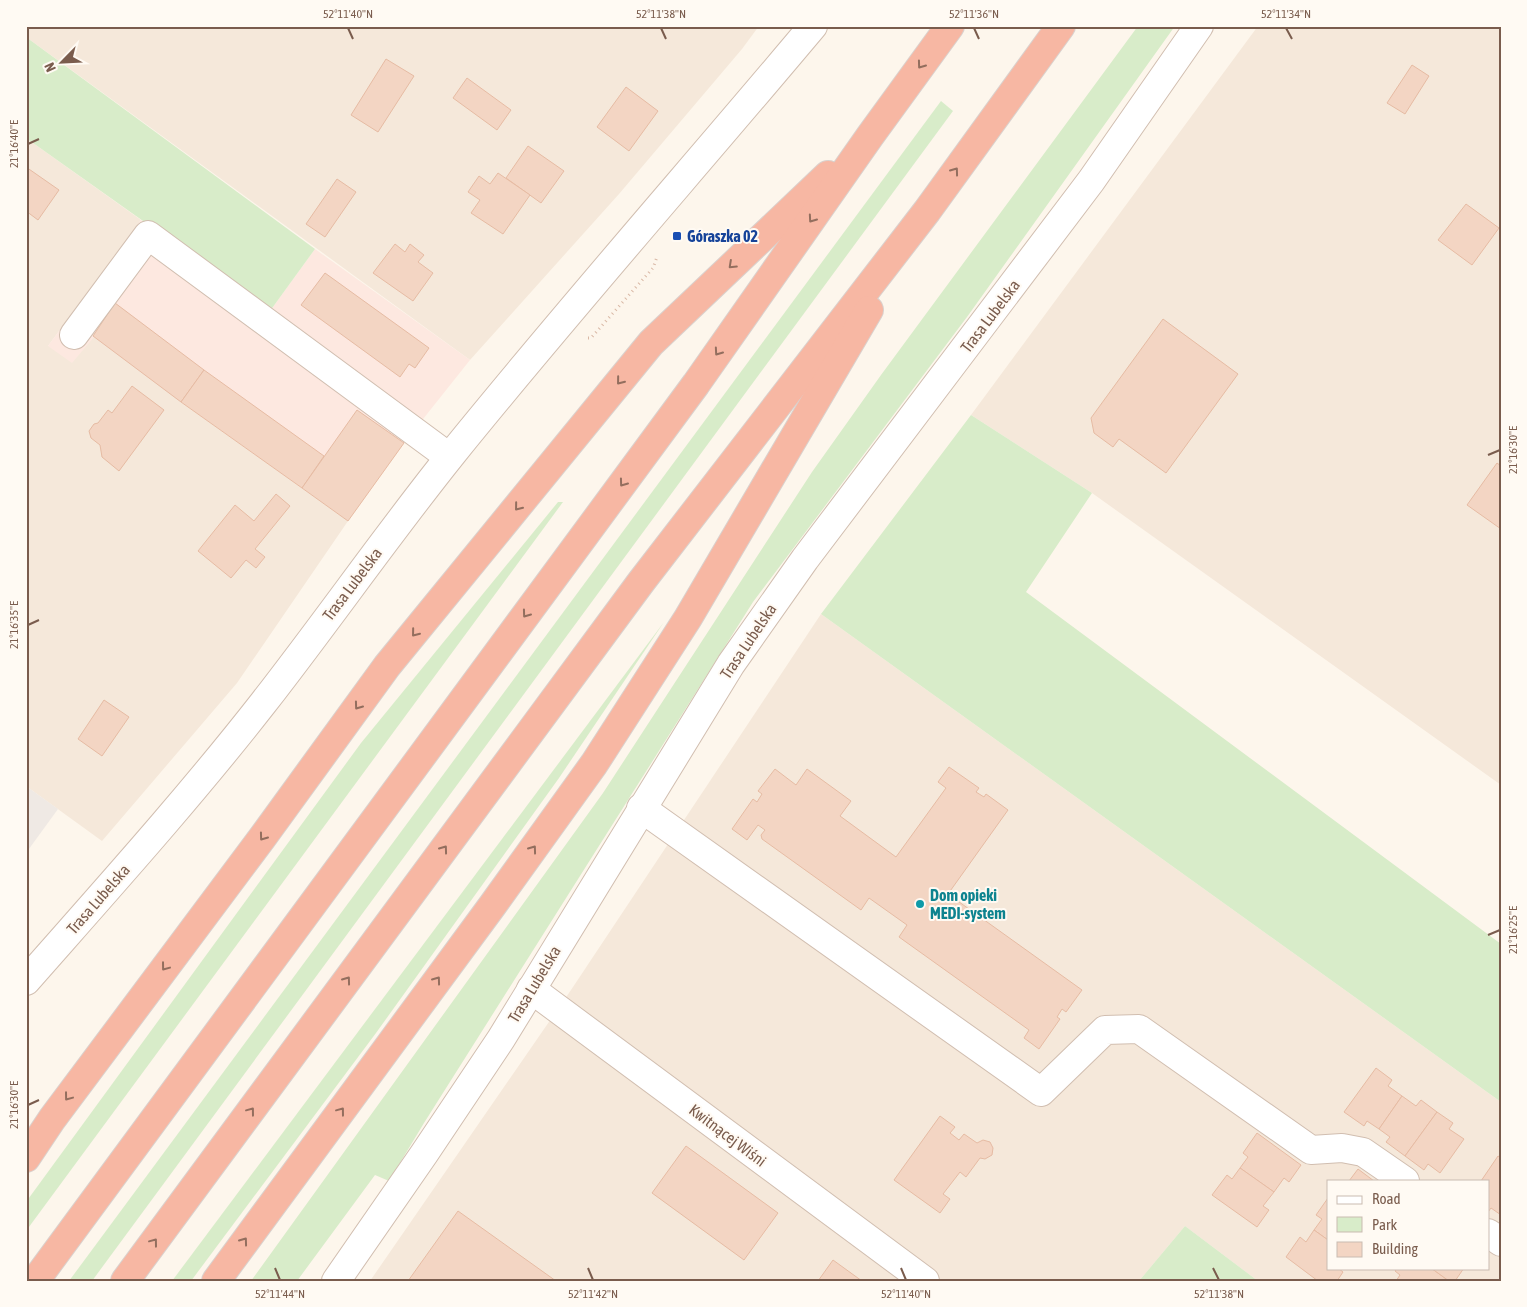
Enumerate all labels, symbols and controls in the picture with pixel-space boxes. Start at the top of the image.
text: 52°11'40"N [323,7,373,21]
text: 52°11'38"N [636,7,686,21]
text: 52°11'36"N [949,7,999,21]
text: 52°11'34"N [1261,7,1311,21]
north arrow [38,38,88,88]
text: N [41,60,59,74]
one-way arrow [918,60,928,69]
text: 21°16'40"E [7,120,21,168]
one-way arrow [949,168,959,177]
one-way arrow [809,213,818,223]
place label: Góraszka 02 [687,227,758,245]
marker: Góraszka 02 [671,230,683,242]
one-way arrow [729,259,738,268]
street label: Trasa Lubelska [957,276,1023,356]
one-way arrow [715,346,724,356]
one-way arrow [617,375,625,384]
text: 21°16'30"E [1506,426,1520,474]
one-way arrow [620,477,629,487]
one-way arrow [515,501,523,510]
street label: Trasa Lubelska [319,544,385,624]
street label: Trasa Lubelska [716,600,780,682]
text: 21°16'35"E [7,601,21,649]
one-way arrow [524,608,532,617]
one-way arrow [412,627,420,636]
one-way arrow [356,700,364,709]
one-way arrow [260,831,268,840]
one-way arrow [527,845,536,854]
one-way arrow [438,846,447,855]
street label: Trasa Lubelska [63,861,133,937]
place label: Dom opieki MEDI-system [930,886,1006,922]
marker: Dom opieki MEDI-system [914,898,926,910]
text: 21°16'25"E [1506,906,1520,954]
street label: Trasa Lubelska [504,942,564,1026]
one-way arrow [162,961,171,971]
one-way arrow [342,977,350,986]
one-way arrow [432,977,440,986]
text: 21°16'30"E [7,1081,21,1129]
one-way arrow [65,1091,74,1101]
street label: Kwitnącej Wiśni [685,1100,770,1171]
one-way arrow [245,1107,254,1117]
one-way arrow [335,1107,344,1117]
legend [1327,1180,1490,1270]
text: Road [1372,1190,1401,1207]
text: Park [1372,1216,1397,1233]
one-way arrow [238,1237,247,1247]
one-way arrow [148,1238,157,1248]
text: Building [1372,1240,1418,1257]
text: 52°11'44"N [255,1287,305,1301]
text: 52°11'42"N [568,1287,618,1301]
text: 52°11'40"N [881,1287,931,1301]
text: 52°11'38"N [1194,1287,1244,1301]

